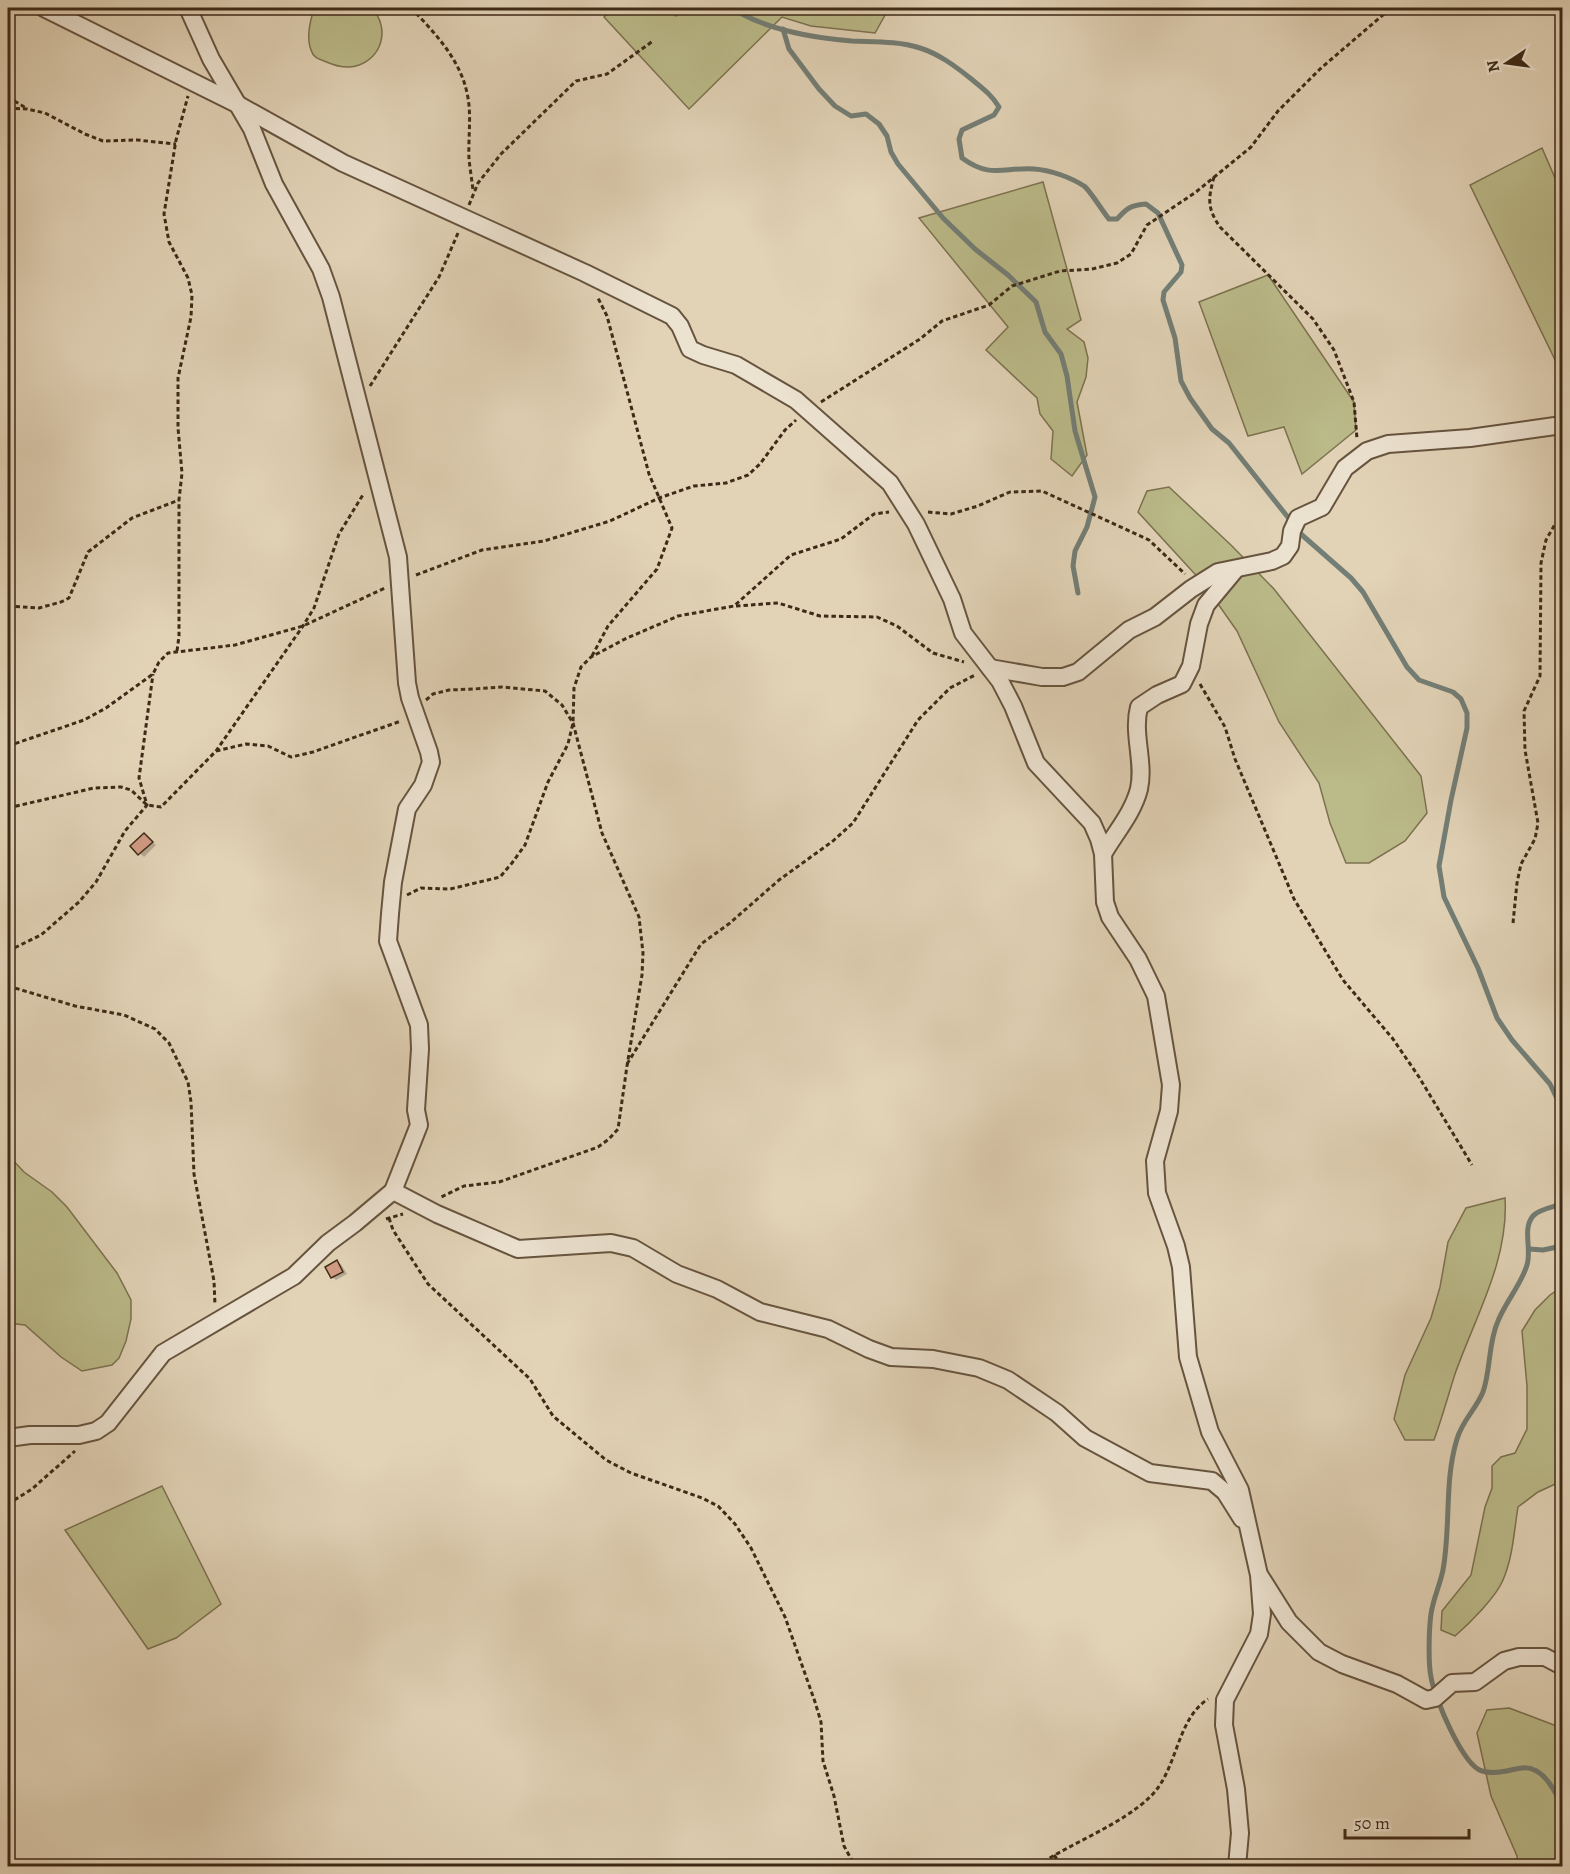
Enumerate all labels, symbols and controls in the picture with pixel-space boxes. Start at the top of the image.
north arrow [1477,33,1537,93]
text: N [1481,58,1505,74]
scale bar [1345,1802,1470,1840]
text: 50 m [1354,1811,1390,1835]

